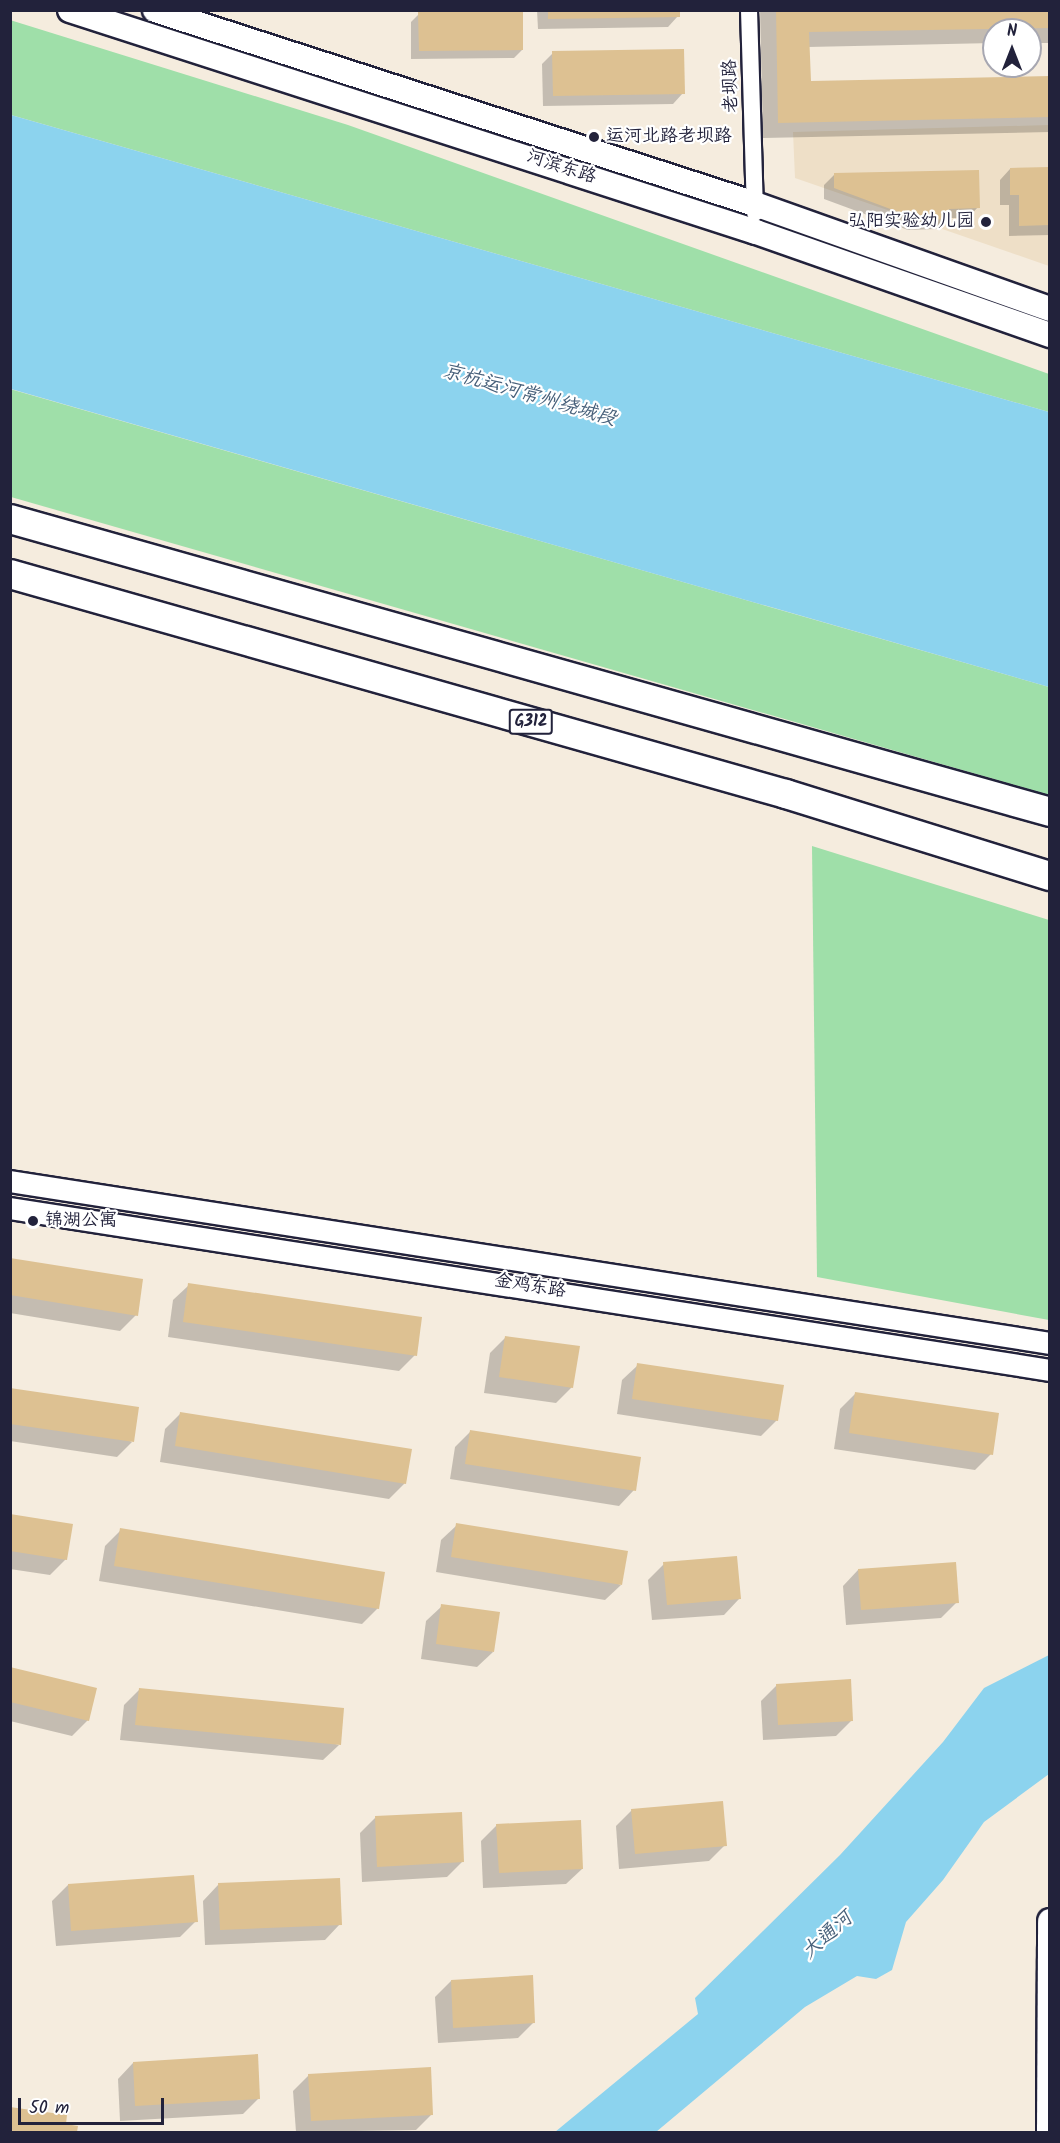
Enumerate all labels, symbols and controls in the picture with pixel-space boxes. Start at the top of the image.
north arrow [982,18,1042,78]
text: N [1007,19,1017,44]
street label: 老坝路 [720,59,744,113]
place label: 运河北路老坝路 [606,126,732,148]
marker: 运河北路老坝路 [587,130,601,144]
street label: 河滨东路 [523,147,599,189]
place label: 弘阳实验幼儿园 [848,211,974,233]
marker: 弘阳实验幼儿园 [979,215,993,229]
water label: 京杭运河常州绕城段 [439,360,619,432]
road number: G312 [508,709,554,735]
place label: 锦湖公寓 [45,1210,117,1232]
marker: 锦湖公寓 [26,1214,40,1228]
street label: 金鸡东路 [493,1271,567,1303]
water label: 大通河 [798,1907,858,1965]
scale bar [21,2086,166,2124]
text: 50 m [29,2094,69,2123]

